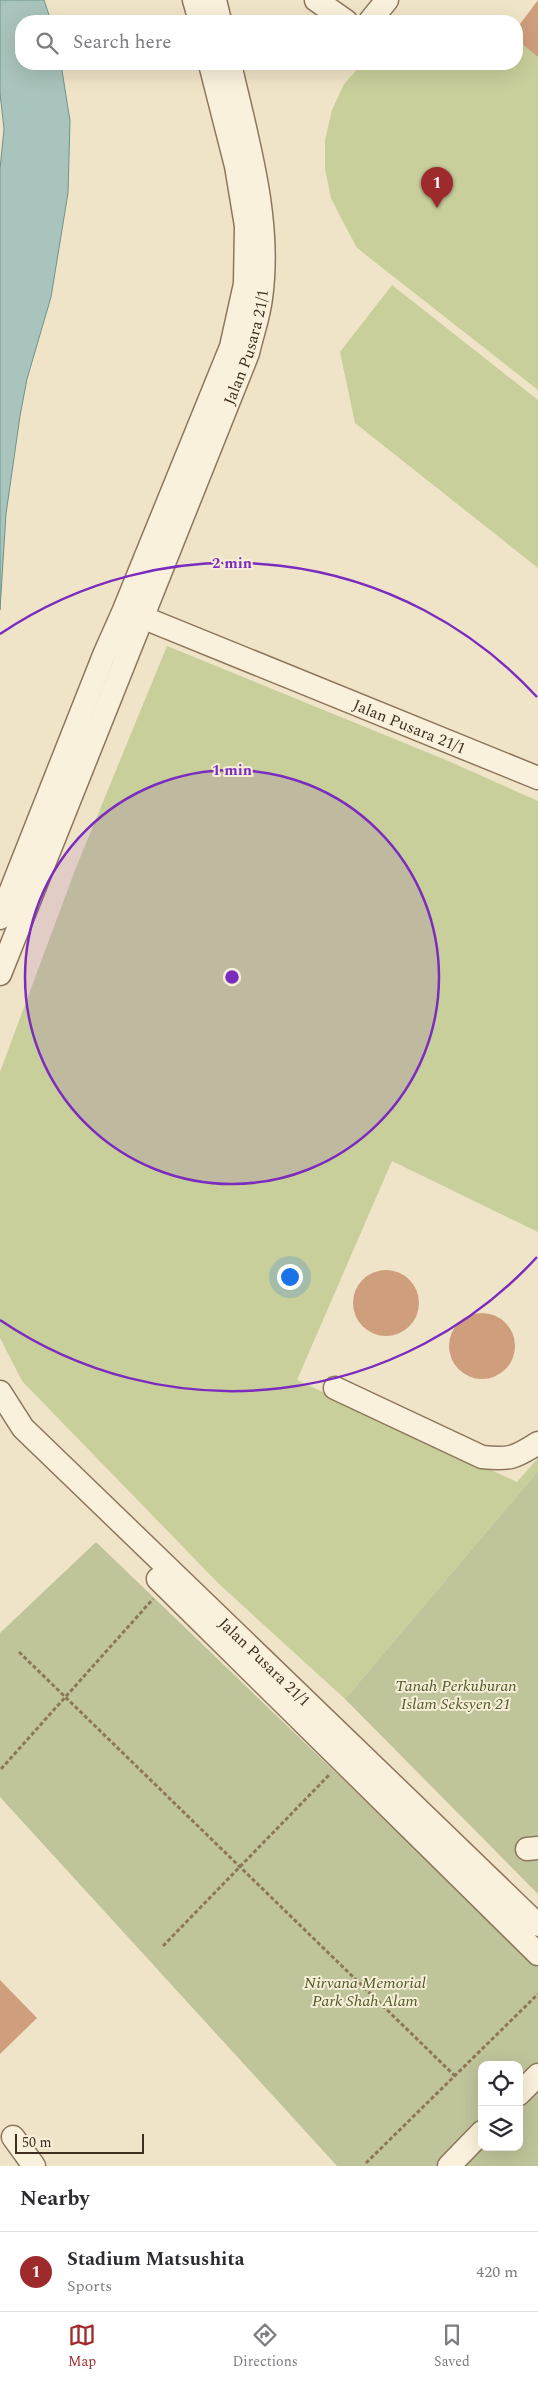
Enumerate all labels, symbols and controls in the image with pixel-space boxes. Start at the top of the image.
search box [15,15,523,70]
text: Search here [73,28,172,57]
icon: search [33,29,61,57]
pin: 1 [421,167,453,208]
street label: Jalan Pusara 21/1 [218,288,275,409]
text: 2 min [212,552,252,575]
street label: Jalan Pusara 21/1 [349,693,469,760]
text: 1 min [212,759,252,782]
centre of rings [223,968,241,986]
your location [277,1264,303,1290]
street label: Jalan Pusara 21/1 [213,1612,316,1712]
park label: Tanah Perkuburan Islam Seksyen 21 [395,1674,517,1716]
park label: Nirvana Memorial Park Shah Alam [304,1971,426,2013]
map controls [478,2061,523,2151]
button: locate [478,2061,523,2106]
button: layers [478,2106,523,2151]
scale bar [15,2131,144,2154]
text: 50 m [22,2132,52,2153]
text: Nearby [20,2183,90,2215]
text: Stadium Matsushita [67,2245,245,2274]
text: 1 [32,2260,40,2284]
text: 420 m [476,2260,518,2284]
text: Sports [67,2274,112,2298]
tab: Map [68,2321,96,2372]
tab: Directions [232,2321,298,2372]
tab: Saved [434,2321,470,2372]

